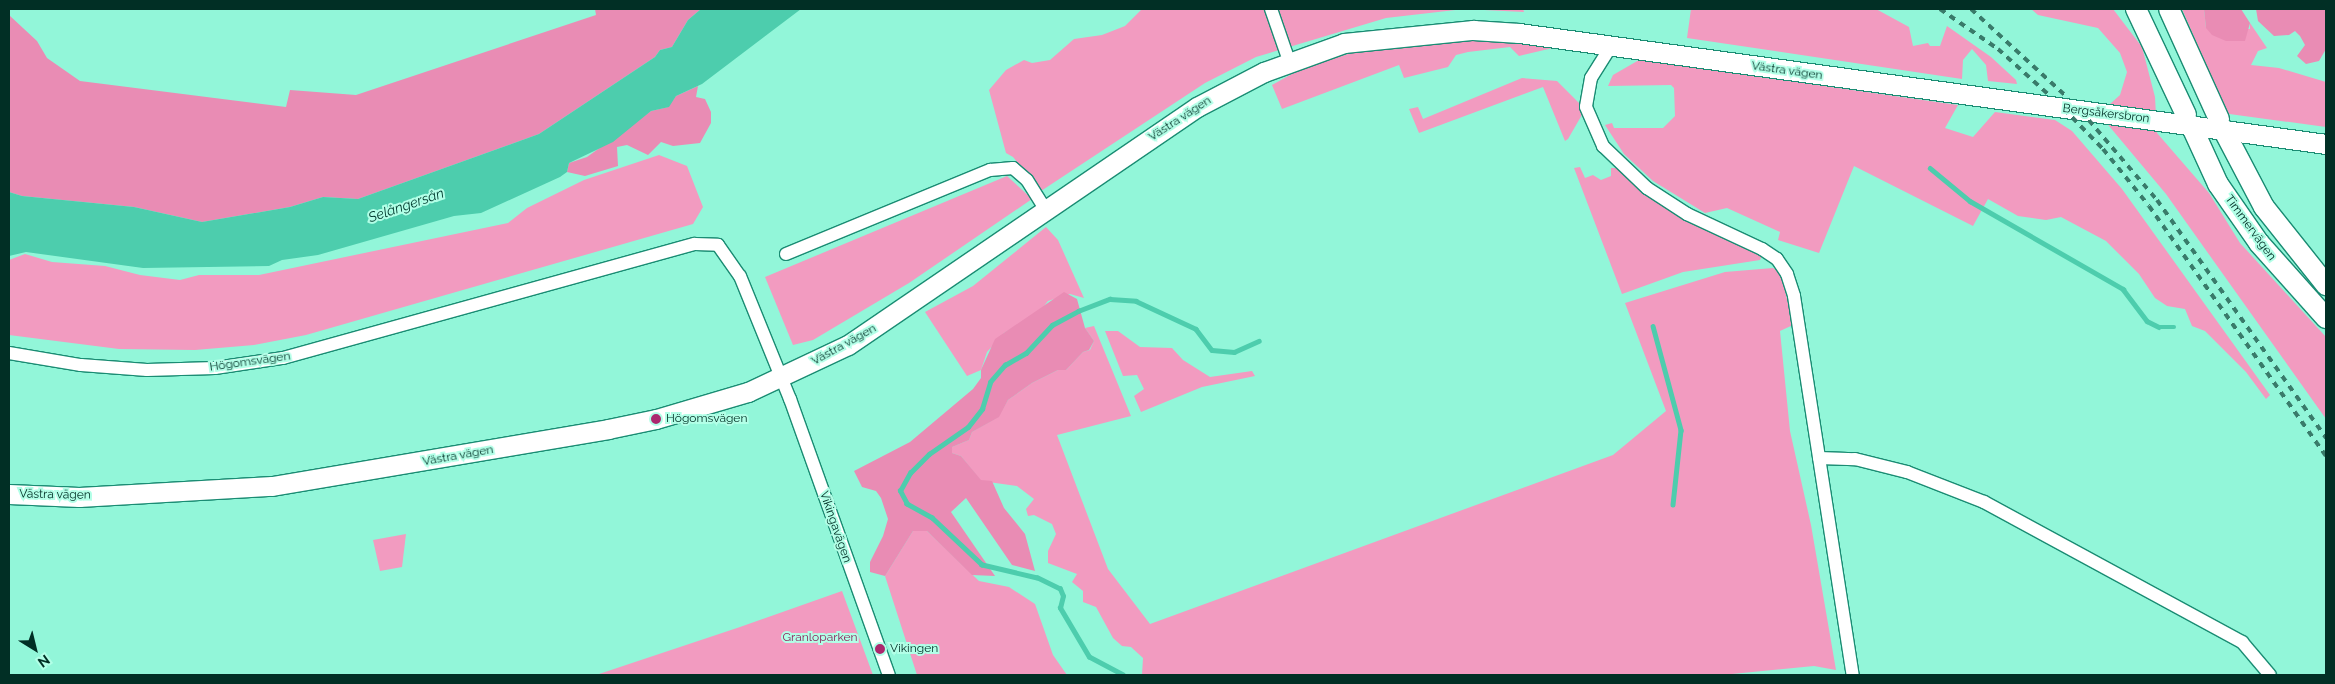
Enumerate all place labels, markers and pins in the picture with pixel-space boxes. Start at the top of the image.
place label: Högomsvägen [666,412,747,426]
marker: Högomsvägen [650,413,662,425]
place label: Vikingen [890,642,938,656]
marker: Vikingen [874,643,886,655]

